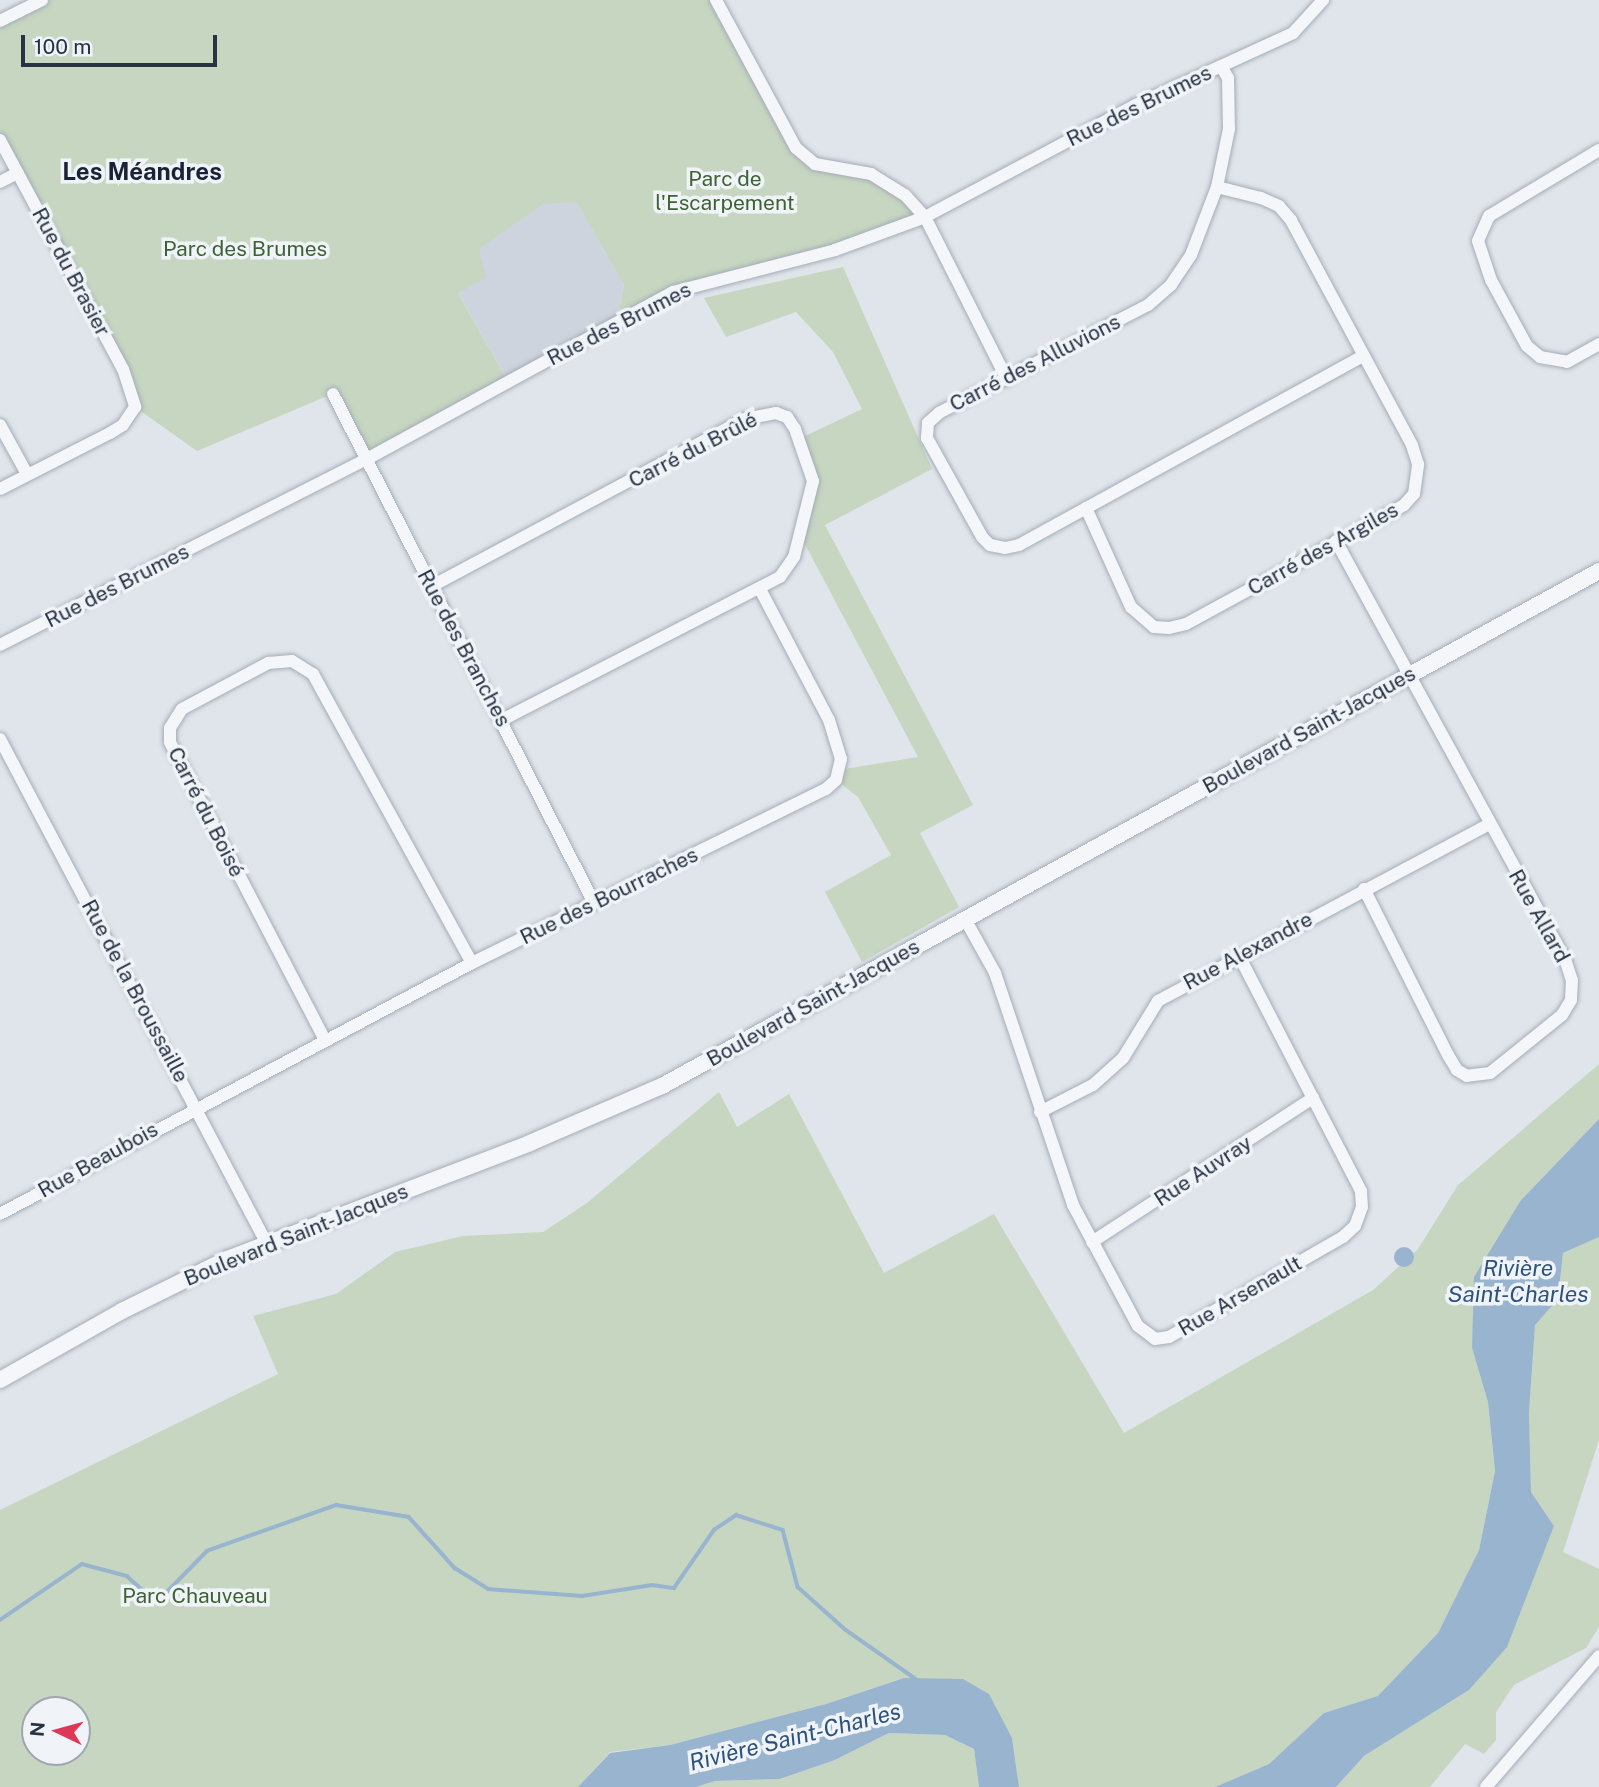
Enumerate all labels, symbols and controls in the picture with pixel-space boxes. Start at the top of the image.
scale bar [24,21,220,65]
text: 100 m [34,34,91,59]
street label: Rue des Brumes [1062,60,1216,152]
district label: Les Méandres [62,158,222,186]
park label: Parc de l'Escarpement [655,166,795,216]
street label: Rue du Brasier [26,203,116,341]
park label: Parc des Brumes [163,236,327,262]
street label: Rue des Brumes [543,277,695,371]
street label: Carré des Alluvions [945,309,1125,417]
street label: Carré du Brûlé [624,407,762,493]
street label: Carré des Argiles [1243,497,1403,601]
street label: Rue des Brumes [41,539,193,633]
street label: Rue des Branches [412,565,516,731]
street label: Boulevard Saint-Jacques [1198,661,1420,799]
street label: Carré du Boisé [162,743,250,881]
street label: Rue des Bourraches [516,842,702,950]
street label: Rue Allard [1503,865,1575,967]
street label: Rue de la Broussaille [76,895,194,1087]
street label: Rue Alexandre [1179,906,1317,996]
street label: Boulevard Saint-Jacques [702,934,924,1072]
street label: Rue Beaubois [34,1117,162,1203]
street label: Rue Auvray [1150,1130,1256,1212]
street label: Boulevard Saint-Jacques [180,1178,412,1292]
street label: Rue Arsenault [1174,1250,1306,1342]
water label: Rivière Saint-Charles [1448,1254,1588,1308]
park label: Parc Chauveau [122,1583,268,1609]
north arrow [21,1696,91,1766]
water label: Rivière Saint-Charles [686,1697,904,1777]
text: N [25,1721,49,1738]

